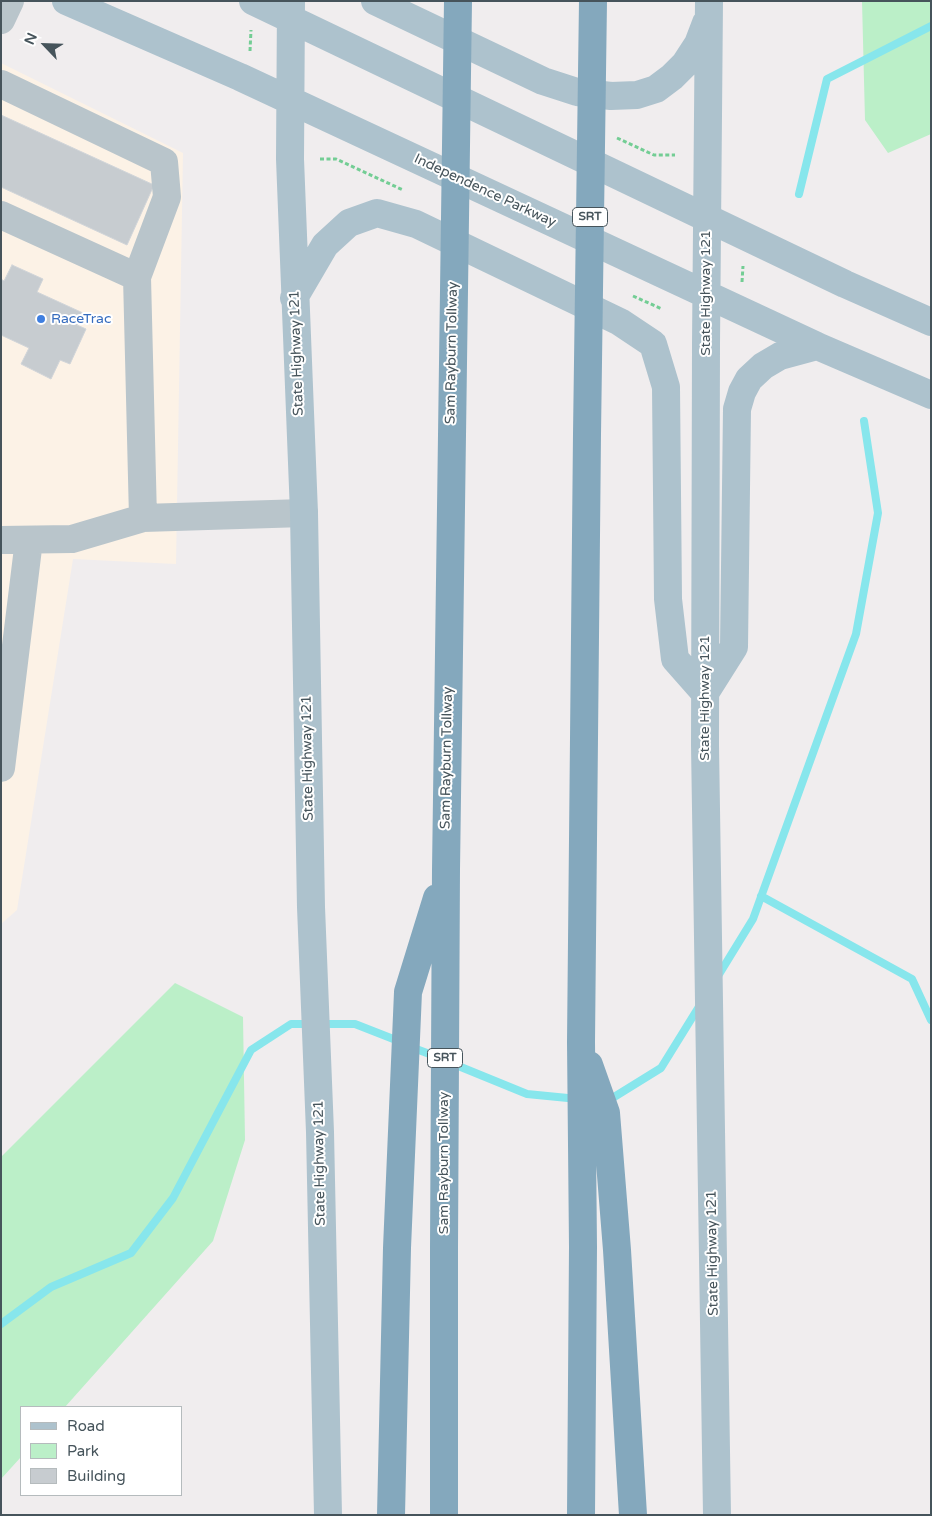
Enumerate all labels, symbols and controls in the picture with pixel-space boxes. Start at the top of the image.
north arrow [20,20,70,70]
text: N [21,30,41,47]
street label: Independence Parkway [411,151,559,231]
road number: SRT [572,208,608,226]
street label: State Highway 121 [698,230,714,356]
street label: Sam Rayburn Tollway [442,282,462,424]
street label: State Highway 121 [286,290,308,416]
place label: RaceTrac [51,311,111,327]
marker: RaceTrac [35,313,47,325]
street label: State Highway 121 [697,635,713,761]
street label: Sam Rayburn Tollway [437,687,457,829]
street label: State Highway 121 [299,695,317,821]
road number: SRT [428,1048,462,1068]
street label: Sam Rayburn Tollway [436,1092,452,1234]
street label: State Highway 121 [311,1100,329,1226]
street label: State Highway 121 [704,1190,722,1316]
legend [20,1406,182,1496]
text: Road [67,1417,105,1435]
text: Park [67,1442,99,1460]
text: Building [67,1467,126,1485]

